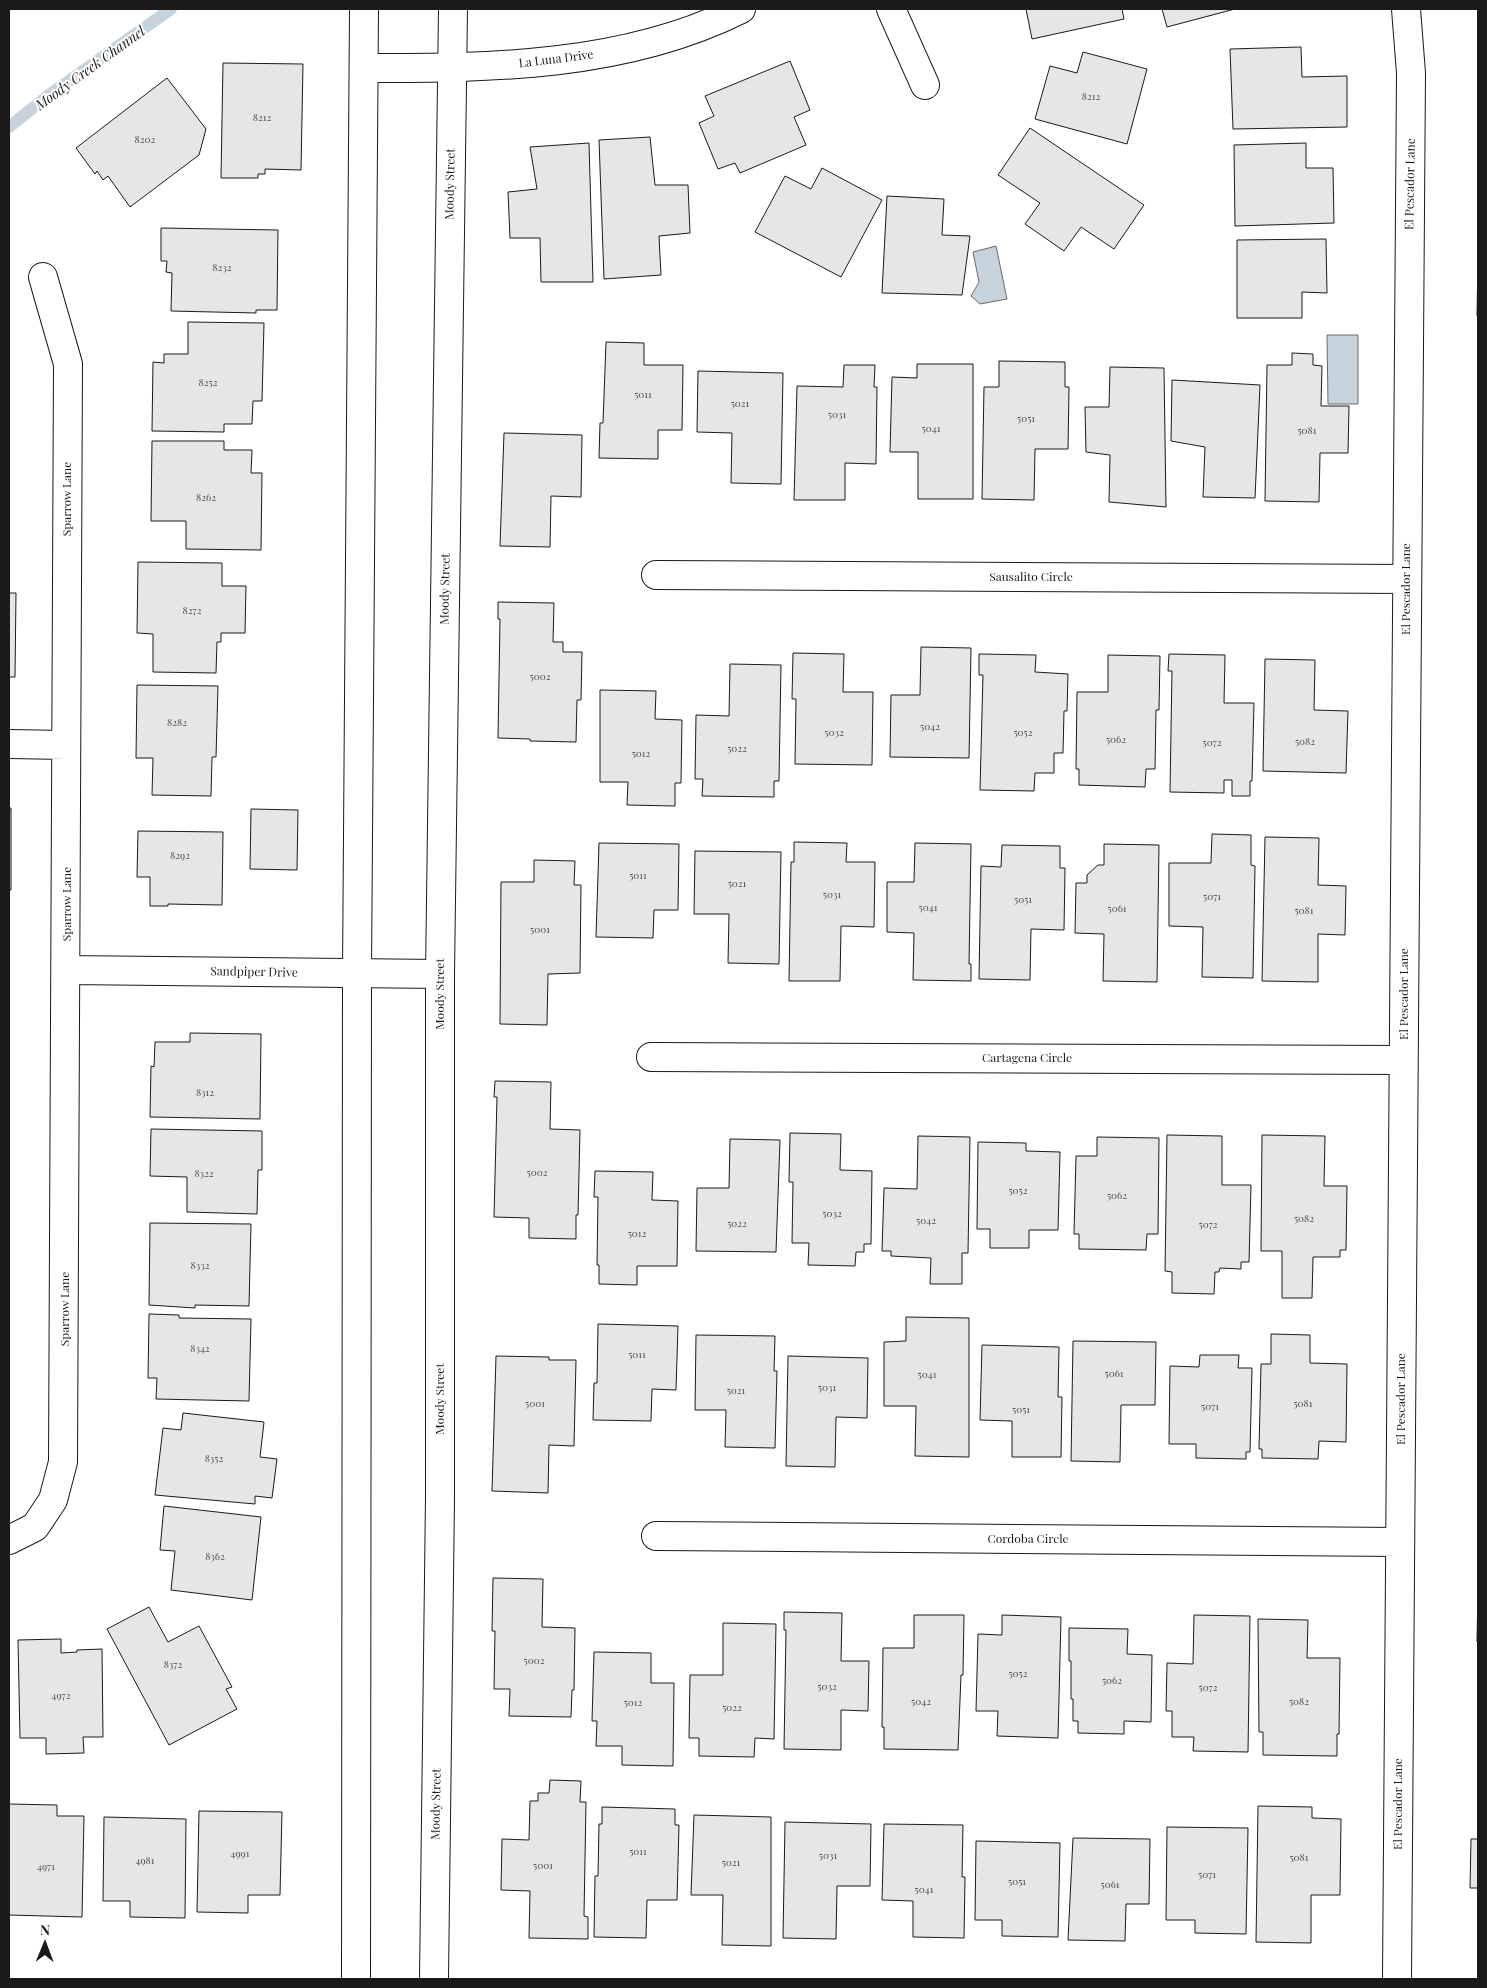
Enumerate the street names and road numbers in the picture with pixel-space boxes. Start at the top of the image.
street label: La Luna Drive [518,45,594,71]
street label: El Pescador Lane [1400,138,1418,230]
street label: Moody Street [440,147,458,220]
street label: Sparrow Lane [58,462,74,536]
street label: El Pescador Lane [1397,543,1413,635]
street label: Moody Street [435,552,453,625]
street label: Sausalito Circle [989,568,1073,584]
street label: Sparrow Lane [58,867,74,941]
street label: El Pescador Lane [1395,948,1411,1040]
street label: Moody Street [431,958,447,1030]
street label: Sandpiper Drive [210,962,298,980]
street label: Cartagena Circle [982,1049,1072,1065]
street label: Sparrow Lane [56,1272,72,1346]
street label: El Pescador Lane [1392,1353,1408,1445]
street label: Moody Street [431,1363,447,1435]
street label: Cordoba Circle [987,1530,1069,1546]
street label: El Pescador Lane [1389,1758,1405,1850]
street label: Moody Street [426,1767,444,1840]

